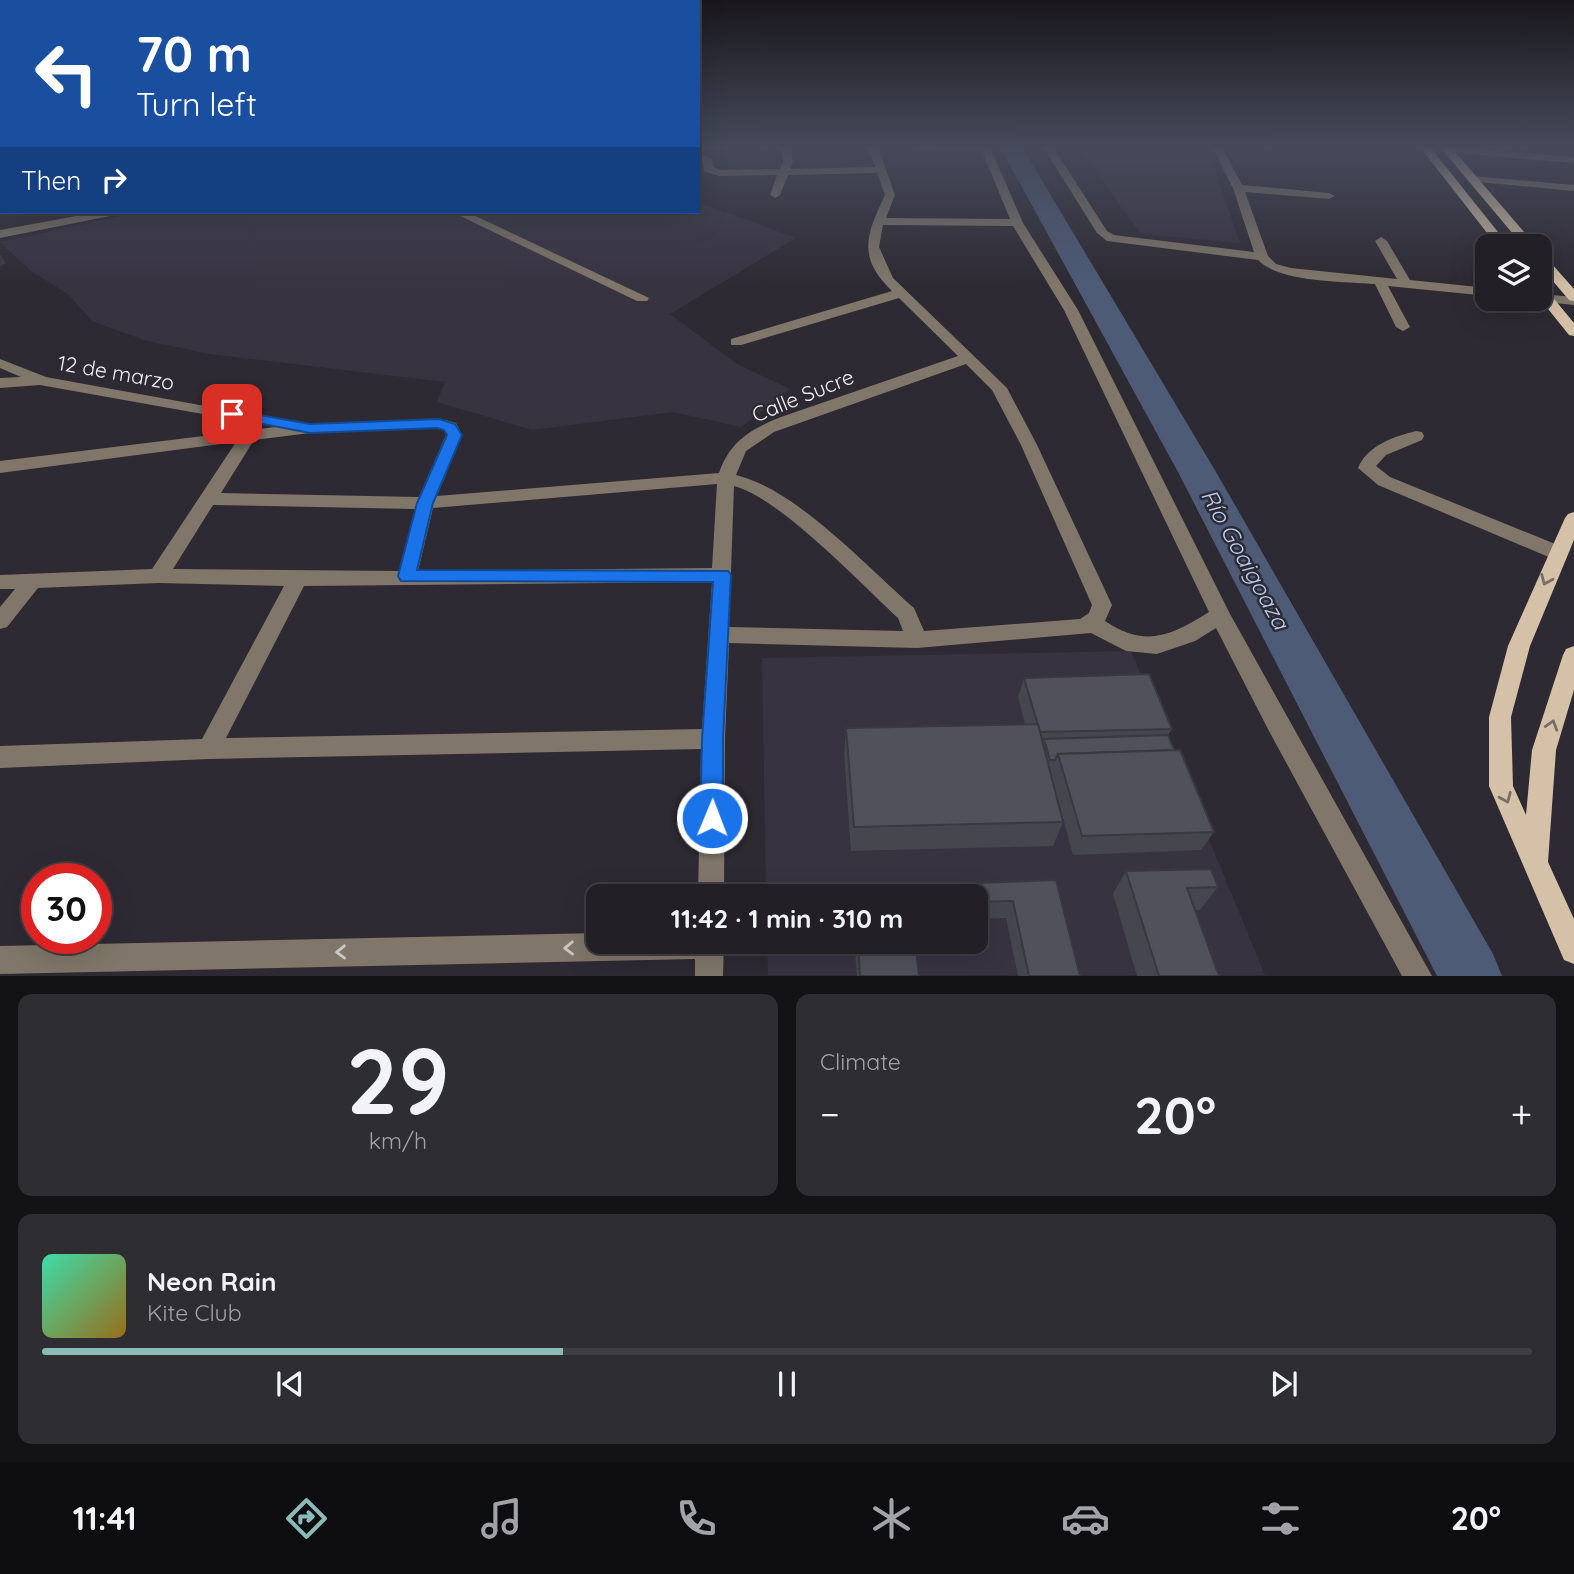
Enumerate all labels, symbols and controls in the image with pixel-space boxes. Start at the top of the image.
text: 70 m [136,23,252,84]
icon: left [21,28,112,119]
text: Turn left [136,84,257,124]
icon: right [95,161,133,199]
text: Then [21,164,81,197]
map controls [1475,234,1552,311]
button: layers [1475,234,1552,311]
street label: 12 de marzo [56,349,177,395]
street label: Calle Sucre [748,363,857,427]
pin [202,384,262,444]
icon: arrive [213,395,251,433]
water label: Río Goaigoaza [1195,484,1296,635]
one-way arrow [1540,573,1554,585]
one-way arrow [1544,720,1558,732]
position arrow [675,781,749,855]
one-way arrow [1498,791,1512,804]
speed limit sign: 30 [21,863,112,954]
text: 11:42 · 1 min · 310 m [671,902,903,935]
one-way arrow [563,940,574,955]
one-way arrow [335,945,346,960]
text: 29 [346,1023,450,1137]
text: Climate [820,1047,901,1076]
text: 20° [1134,1082,1216,1147]
text: − [820,1090,840,1138]
text: + [1511,1090,1532,1138]
text: km/h [369,1126,427,1155]
text: Neon Rain [147,1265,276,1298]
text: Kite Club [147,1298,242,1327]
icon: previous [271,1365,309,1403]
icon: pause [768,1365,806,1403]
icon: next [1265,1365,1303,1403]
icon: directions [282,1494,331,1543]
icon: music [477,1494,526,1543]
icon: phone [672,1494,721,1543]
icon: climate [867,1494,916,1543]
icon: car [1061,1494,1110,1543]
icon: filters [1256,1494,1305,1543]
text: 11:41 [73,1498,137,1538]
text: 20° [1451,1498,1501,1538]

